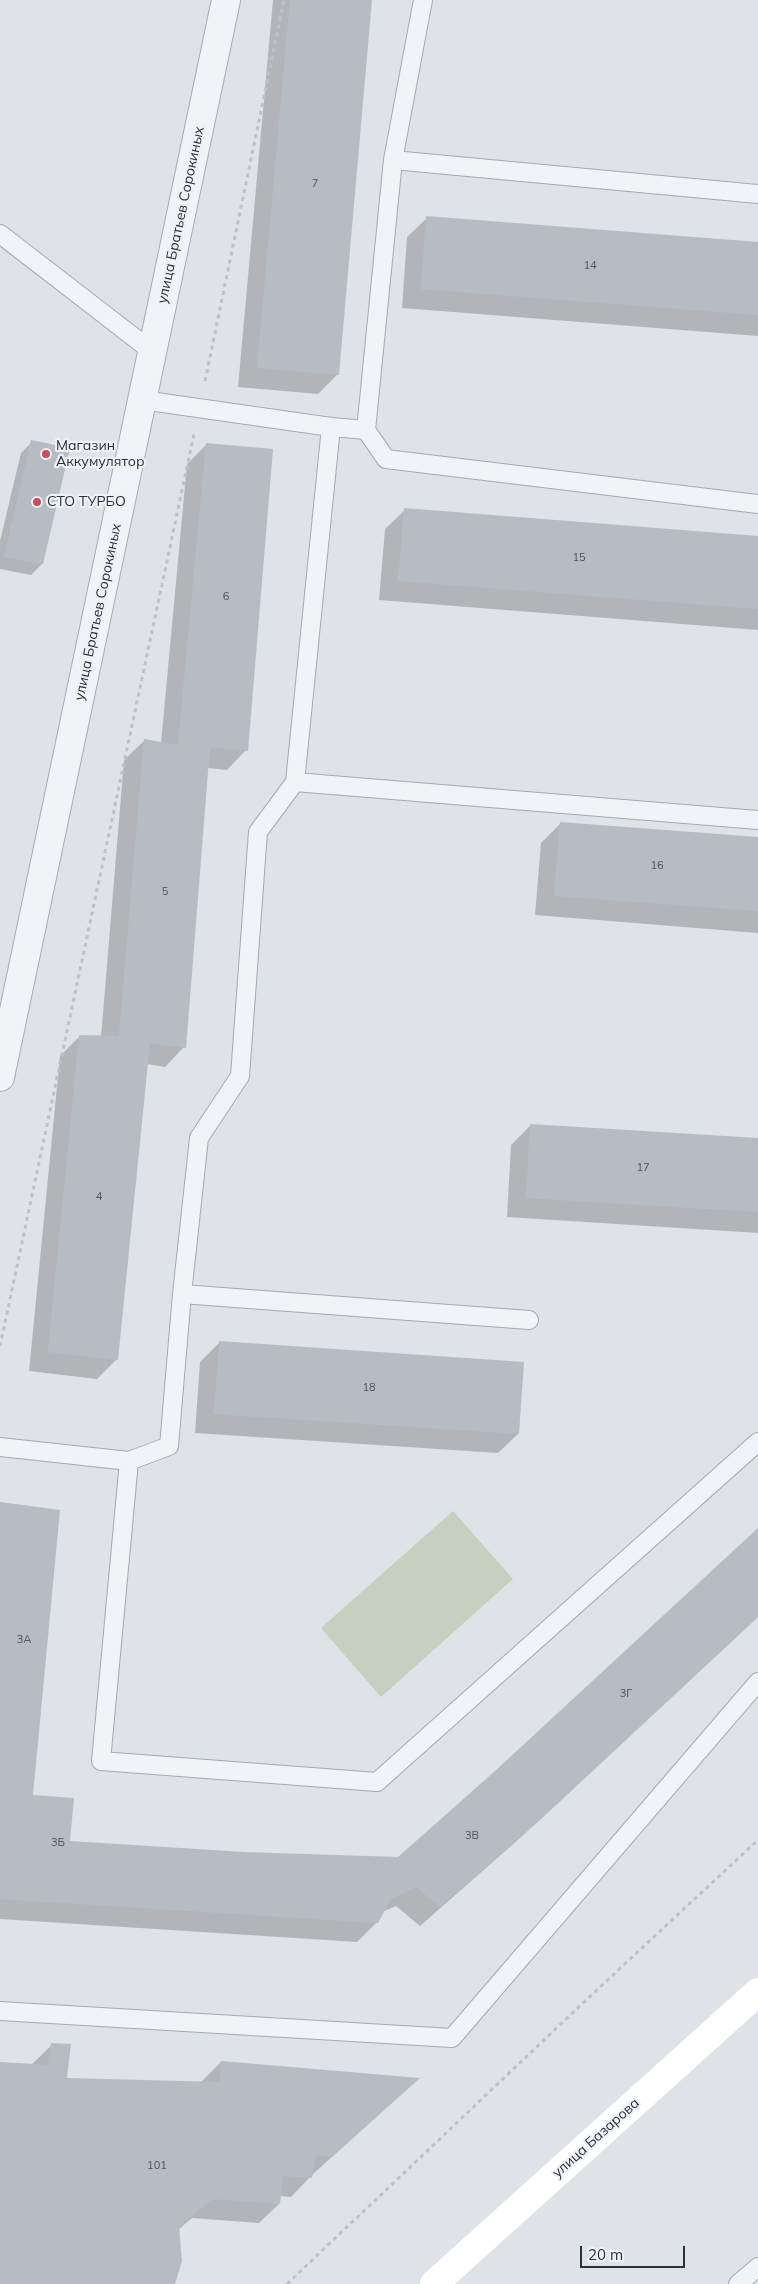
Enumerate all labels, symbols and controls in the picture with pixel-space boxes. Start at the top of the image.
street label: улица Братьев Сорокиных [154,125,208,305]
house number: 7 [312,177,318,191]
house number: 14 [583,259,597,273]
place label: Магазин Аккумулятор [56,438,144,471]
marker: Магазин Аккумулятор [40,448,52,460]
place label: СТО ТУРБО [47,494,126,510]
marker: СТО ТУРБО [31,496,43,508]
street label: улица Братьев Сорокиных [71,522,125,702]
house number: 15 [572,551,586,565]
house number: 6 [223,590,229,604]
house number: 16 [650,859,664,873]
house number: 5 [162,885,168,899]
house number: 17 [636,1161,650,1175]
house number: 4 [96,1190,102,1204]
house number: 18 [362,1381,376,1395]
house number: 3А [17,1633,31,1647]
house number: 3Г [620,1687,632,1701]
house number: 3В [465,1829,479,1843]
house number: 3Б [51,1836,65,1850]
street label: улица Базарова [549,2095,643,2181]
house number: 101 [147,2159,167,2173]
scale bar [583,2236,688,2268]
text: 20 m [588,2245,623,2264]

